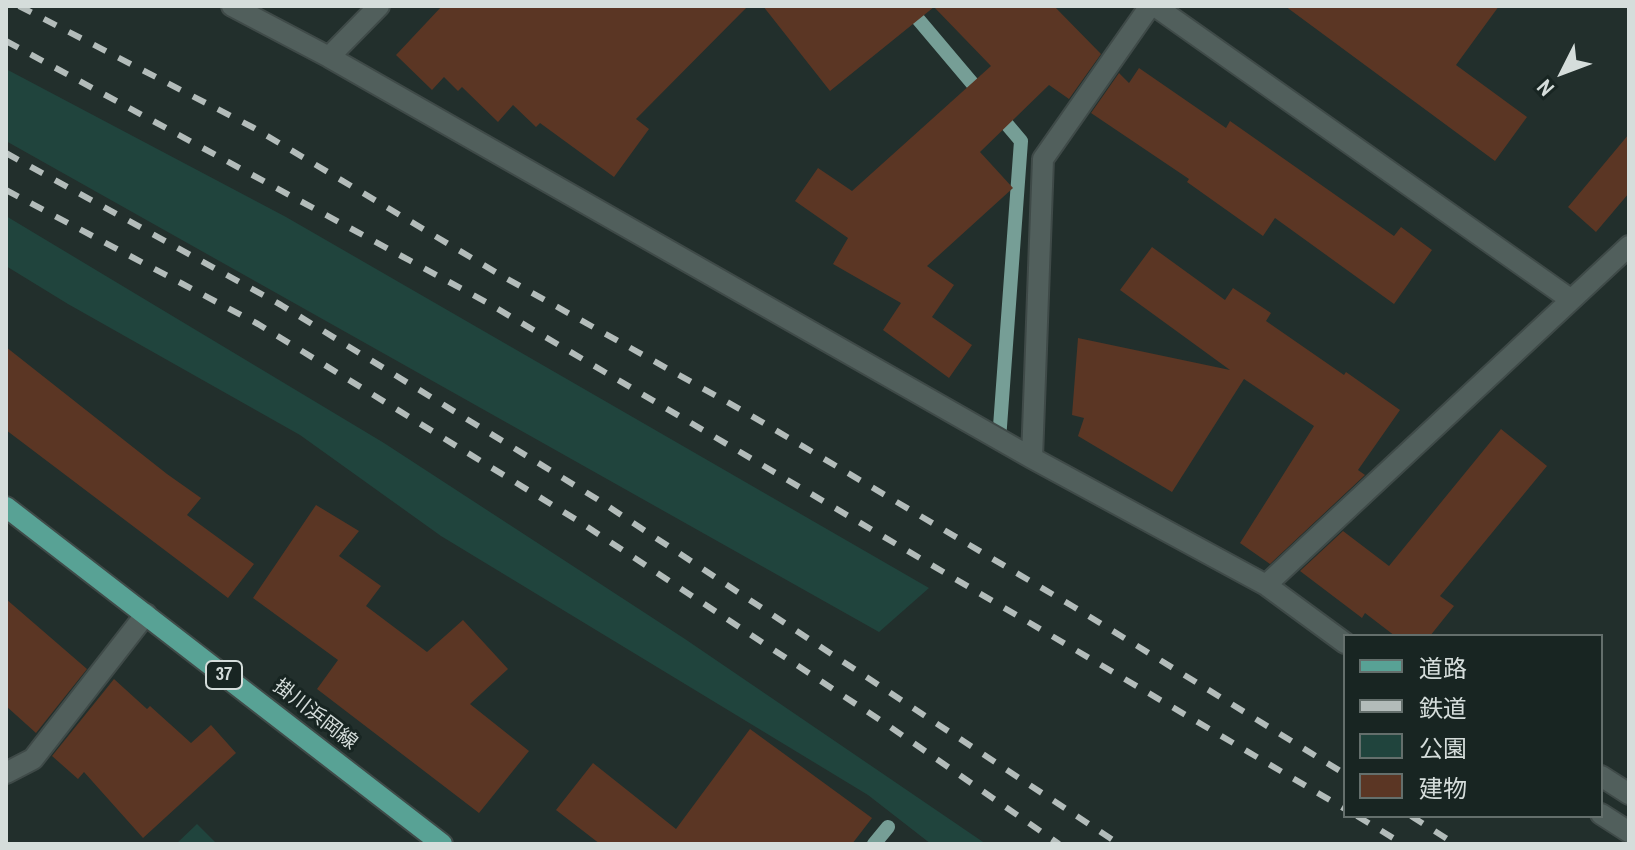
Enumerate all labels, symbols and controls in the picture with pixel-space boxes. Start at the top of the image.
north arrow [1523,32,1603,112]
text: N [1530,73,1561,103]
legend [1343,634,1603,818]
text: 道路 [1419,652,1467,684]
road number: 37 [206,661,242,689]
street label: 掛川浜岡線 [268,675,362,755]
text: 鉄道 [1419,692,1467,724]
text: 公園 [1419,732,1467,764]
text: 建物 [1419,772,1467,804]

